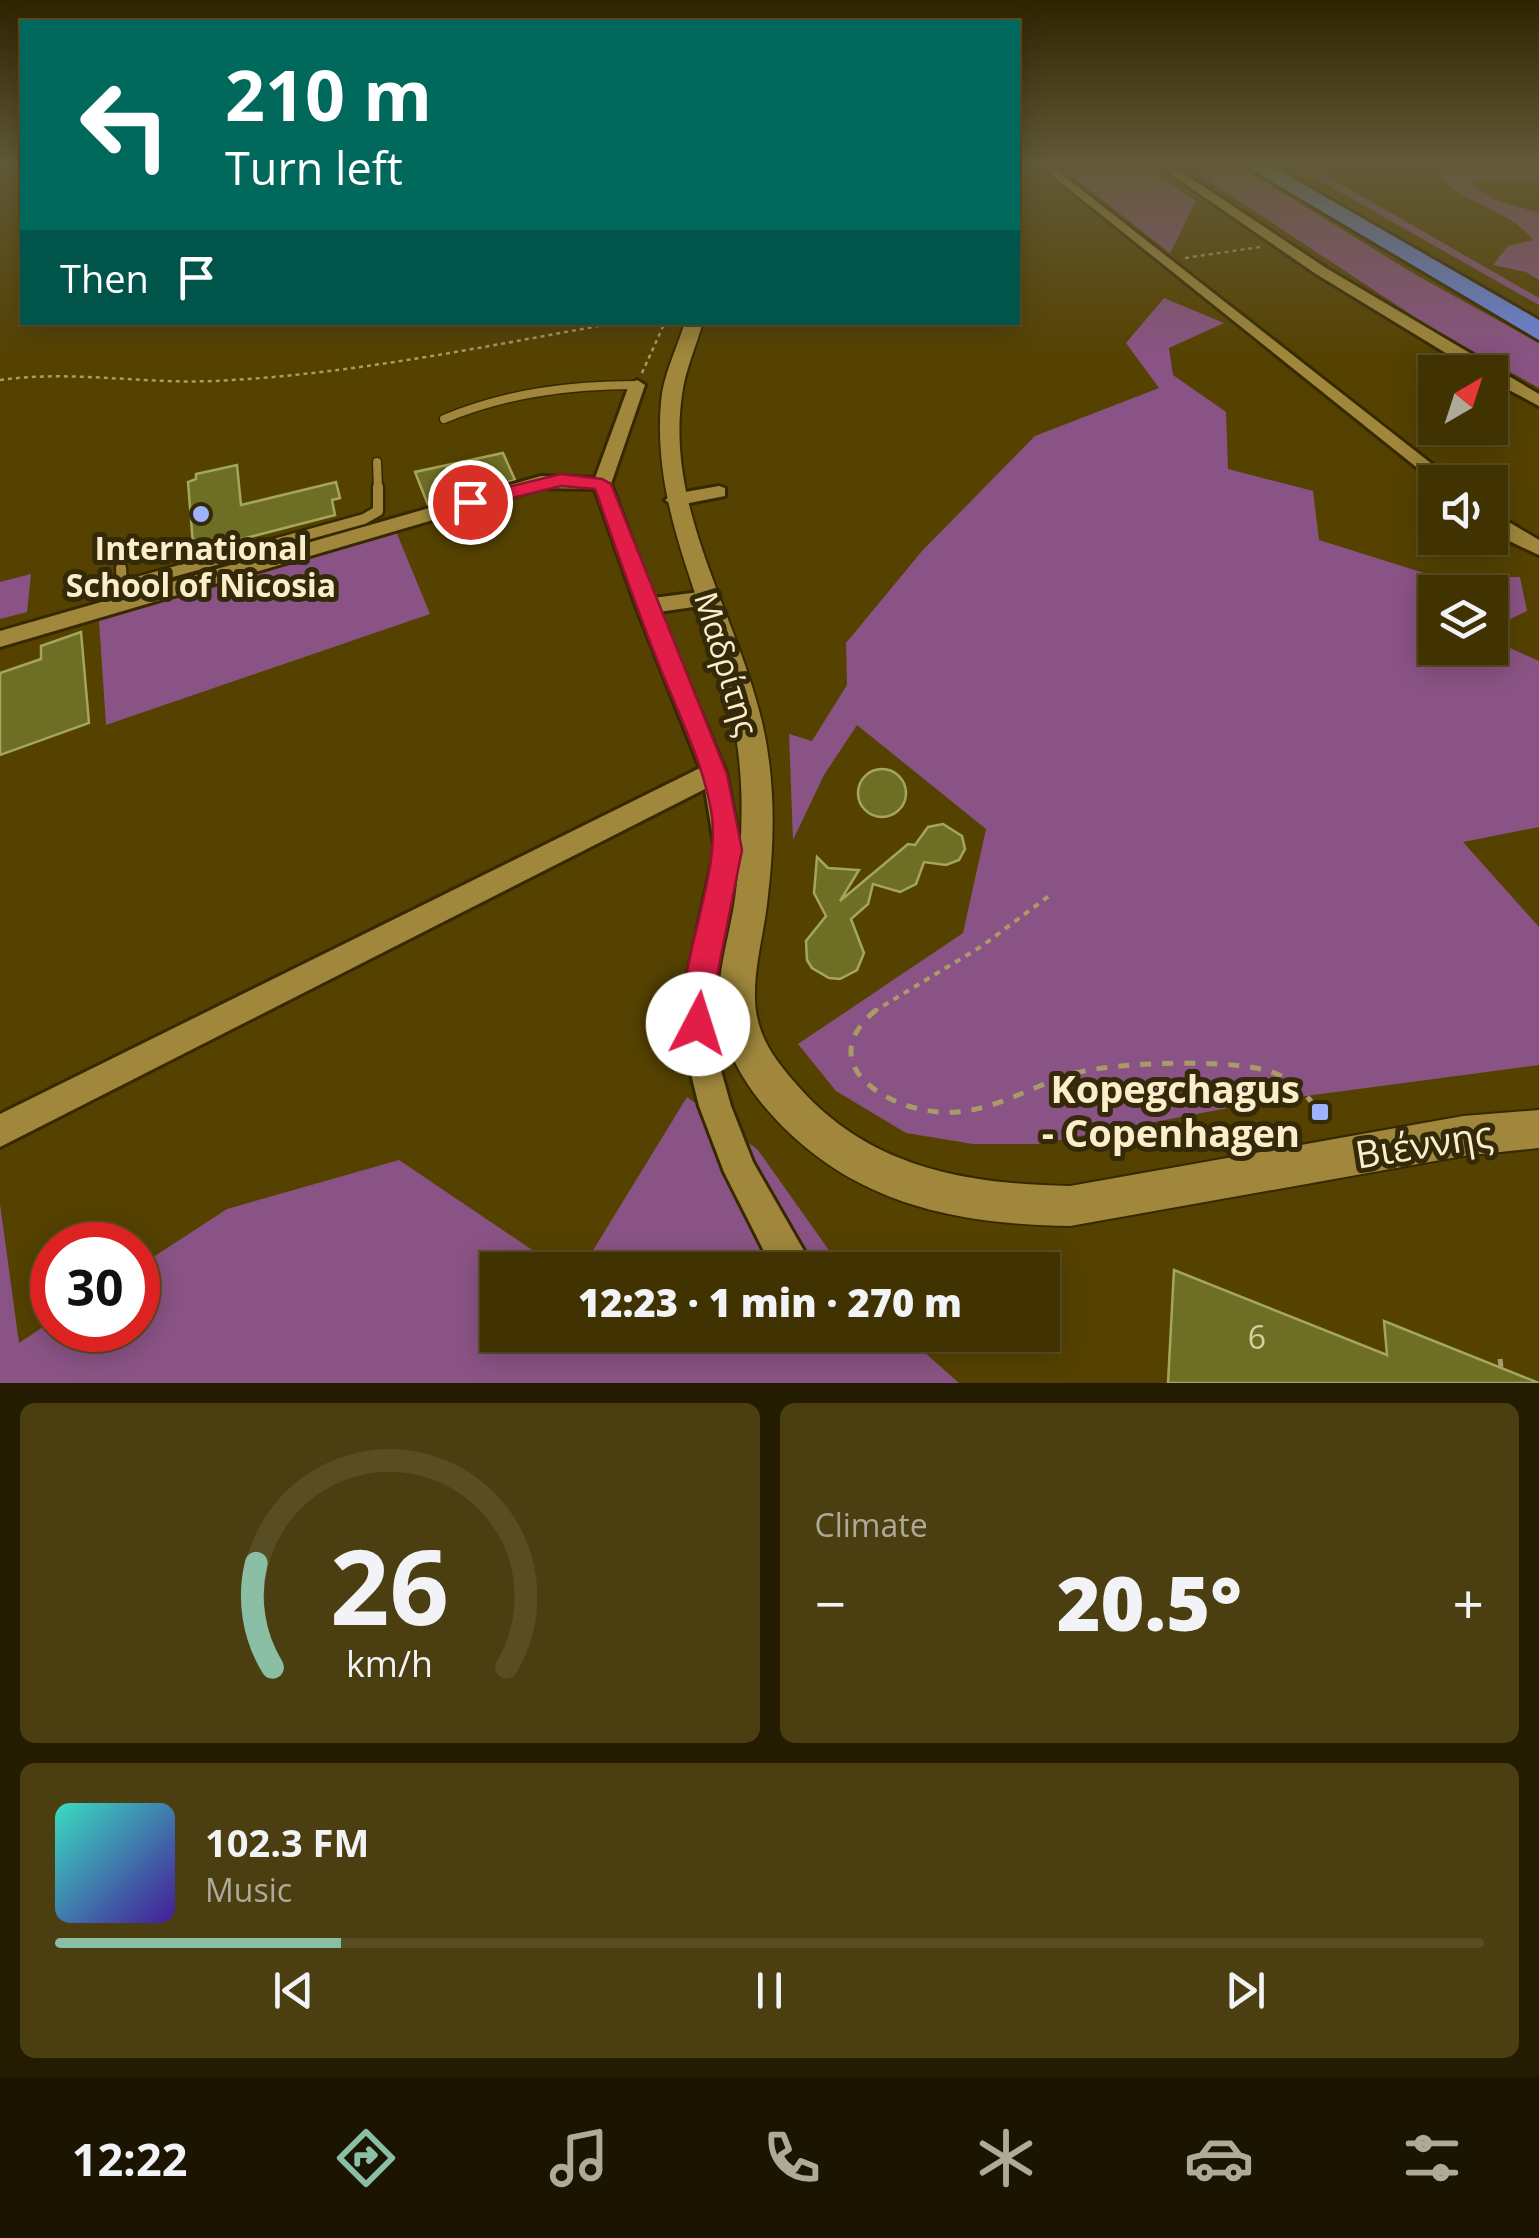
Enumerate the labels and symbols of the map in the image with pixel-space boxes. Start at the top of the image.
north arrow [1418,355,1508,445]
pin [428,460,513,545]
marker: International School of Nicosia [190,503,212,525]
place label: International School of Nicosia [66,526,336,606]
street label: Μαδρίτης [685,587,770,741]
position arrow [646,972,750,1076]
place label: Kopegchagus - Copenhagen [1042,1062,1300,1158]
marker: Kopegchagus - Copenhagen [1309,1101,1331,1123]
street label: Βιέννης [1351,1107,1496,1180]
speed limit sign: 30 [30,1222,160,1352]
house number: 6 [1248,1315,1266,1358]

